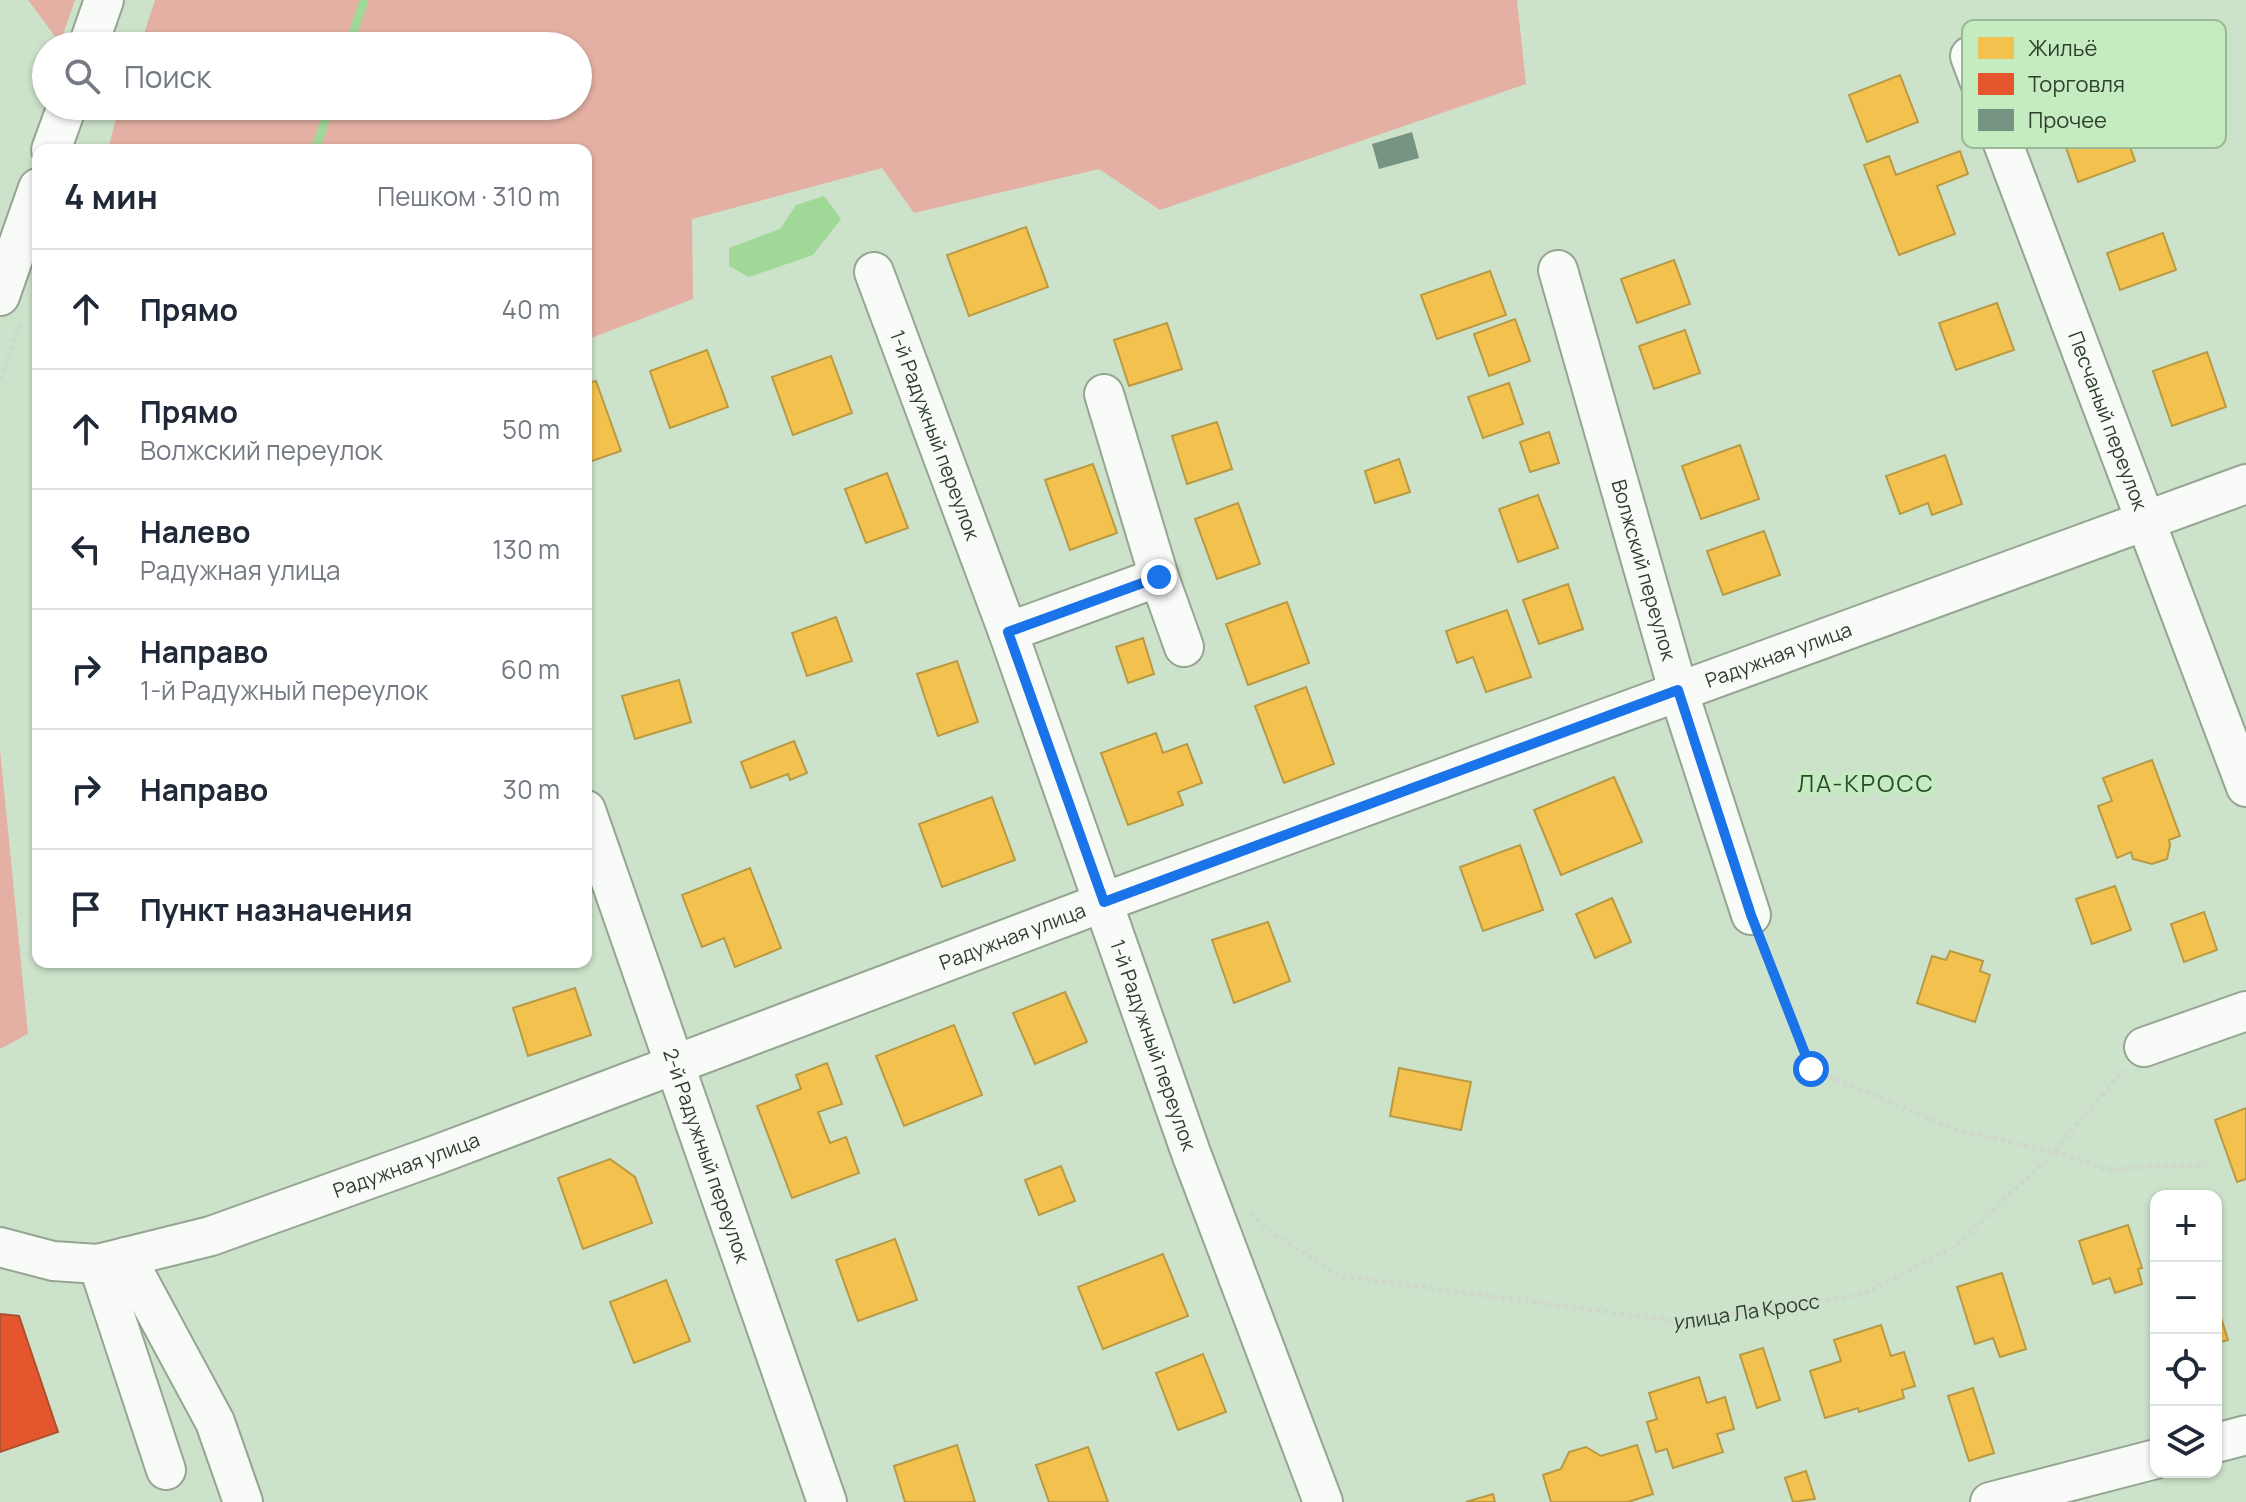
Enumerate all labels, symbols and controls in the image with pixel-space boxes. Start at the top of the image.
legend [1962,20,2226,148]
search box [32,32,592,120]
text: Жильё [2028,33,2098,63]
icon: search [60,54,104,98]
text: Поиск [124,56,211,97]
text: Торговля [2028,69,2125,99]
text: Прочее [2028,105,2107,135]
text: 4 мин [64,173,158,219]
text: Пешком · 310 m [377,178,560,214]
icon: ahead [64,287,108,331]
text: Прямо [140,289,238,330]
text: 40 m [502,291,560,327]
street label: 1-й Радужный переулок [884,326,987,545]
street label: Песчаный переулок [2062,327,2155,515]
text: Прямо [140,391,238,432]
icon: ahead [64,407,108,451]
text: 50 m [502,411,560,447]
text: Волжский переулок [140,432,383,468]
street label: Волжский переулок [1606,476,1683,664]
text: Налево [140,511,250,552]
icon: left [64,527,108,571]
text: 130 m [492,531,560,567]
text: Радужная улица [140,552,340,588]
route end [1141,559,1177,595]
street label: Радужная улица [1701,615,1855,694]
text: Направо [140,631,268,672]
icon: right [64,647,108,691]
text: 60 m [501,651,560,687]
text: 1-й Радужный переулок [140,672,428,708]
district label: ЛА-КРОСС [1797,766,1935,799]
icon: right [64,767,108,811]
text: Направо [140,769,268,810]
text: 30 m [503,771,560,807]
icon: arrive [64,887,108,931]
text: Пункт назначения [140,889,413,930]
street label: Радужная улица [935,896,1089,976]
street label: 1-й Радужный переулок [1104,936,1203,1155]
street label: 2-й Радужный переулок [657,1045,757,1267]
route start [1793,1051,1829,1087]
street label: Радужная улица [329,1126,483,1204]
map controls [2150,1190,2222,1478]
button: + [2150,1190,2222,1262]
button: − [2150,1262,2222,1334]
street label: улица Ла Кросс [1672,1287,1821,1335]
button: locate [2150,1334,2222,1406]
button: layers [2150,1406,2222,1478]

